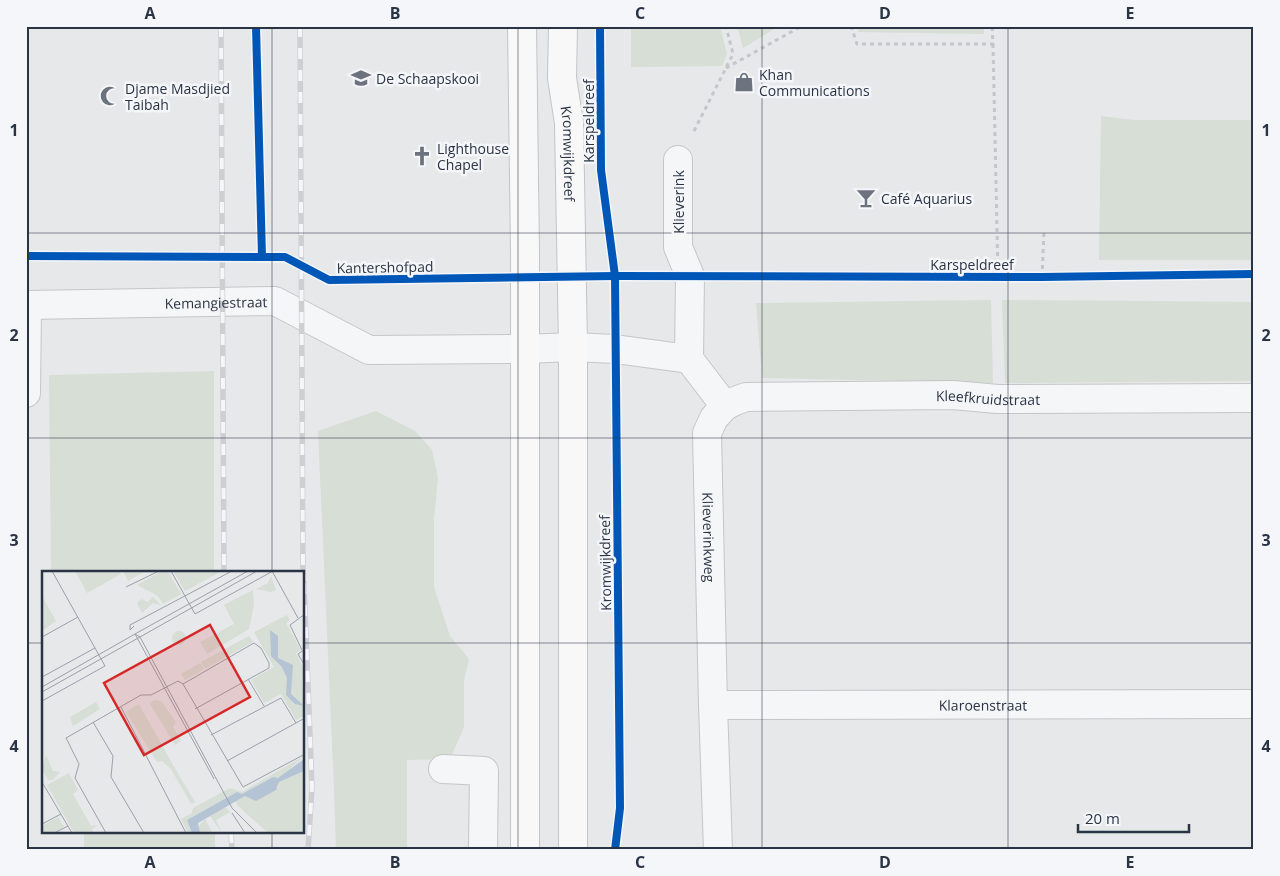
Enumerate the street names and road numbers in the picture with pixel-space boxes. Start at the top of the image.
street label: Karspeldreef [579,78,598,163]
street label: Kromwijkdreef [557,104,580,203]
street label: Klieverink [669,170,688,234]
street label: Karspeldreef [930,255,1015,274]
street label: Kantershofpad [336,257,434,277]
street label: Kemangiestraat [164,292,268,312]
street label: Kleefkruidstraat [936,385,1040,409]
street label: Klieverinkweg [699,492,720,583]
street label: Kromwijkdreef [595,514,615,611]
street label: Klaroenstraat [939,695,1027,714]

